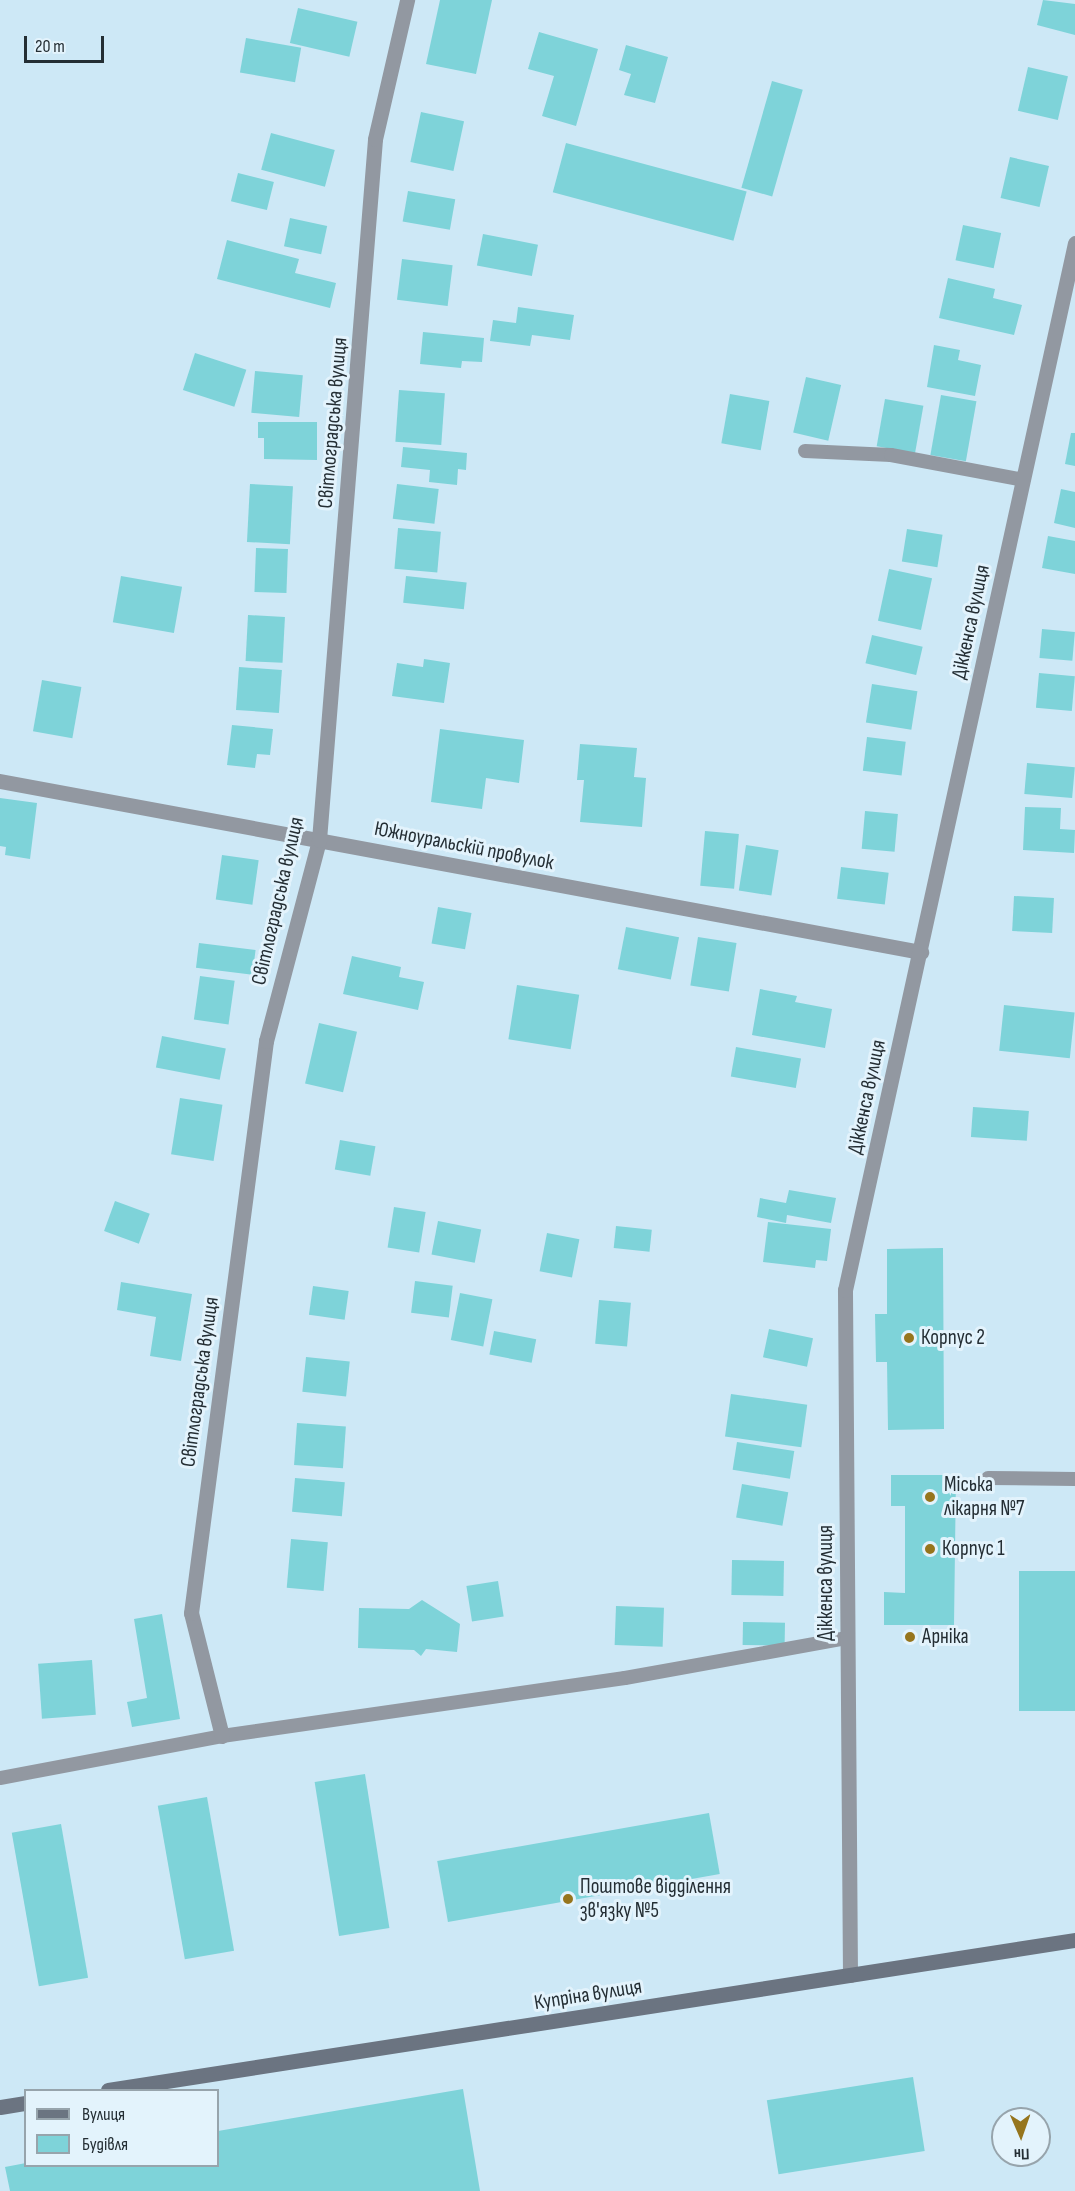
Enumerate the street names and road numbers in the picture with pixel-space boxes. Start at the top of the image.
street label: Світлоградська вулиця [313,336,353,510]
street label: Діккенса вулиця [947,563,995,681]
street label: Світлоградська вулиця [246,815,310,987]
street label: Южноуральскій провулок [372,816,556,876]
street label: Діккенса вулиця [843,1038,891,1156]
street label: Світлоградська вулиця [176,1295,224,1469]
street label: Діккенса вулиця [813,1525,839,1641]
street label: Купріна вулиця [532,1974,644,2016]

